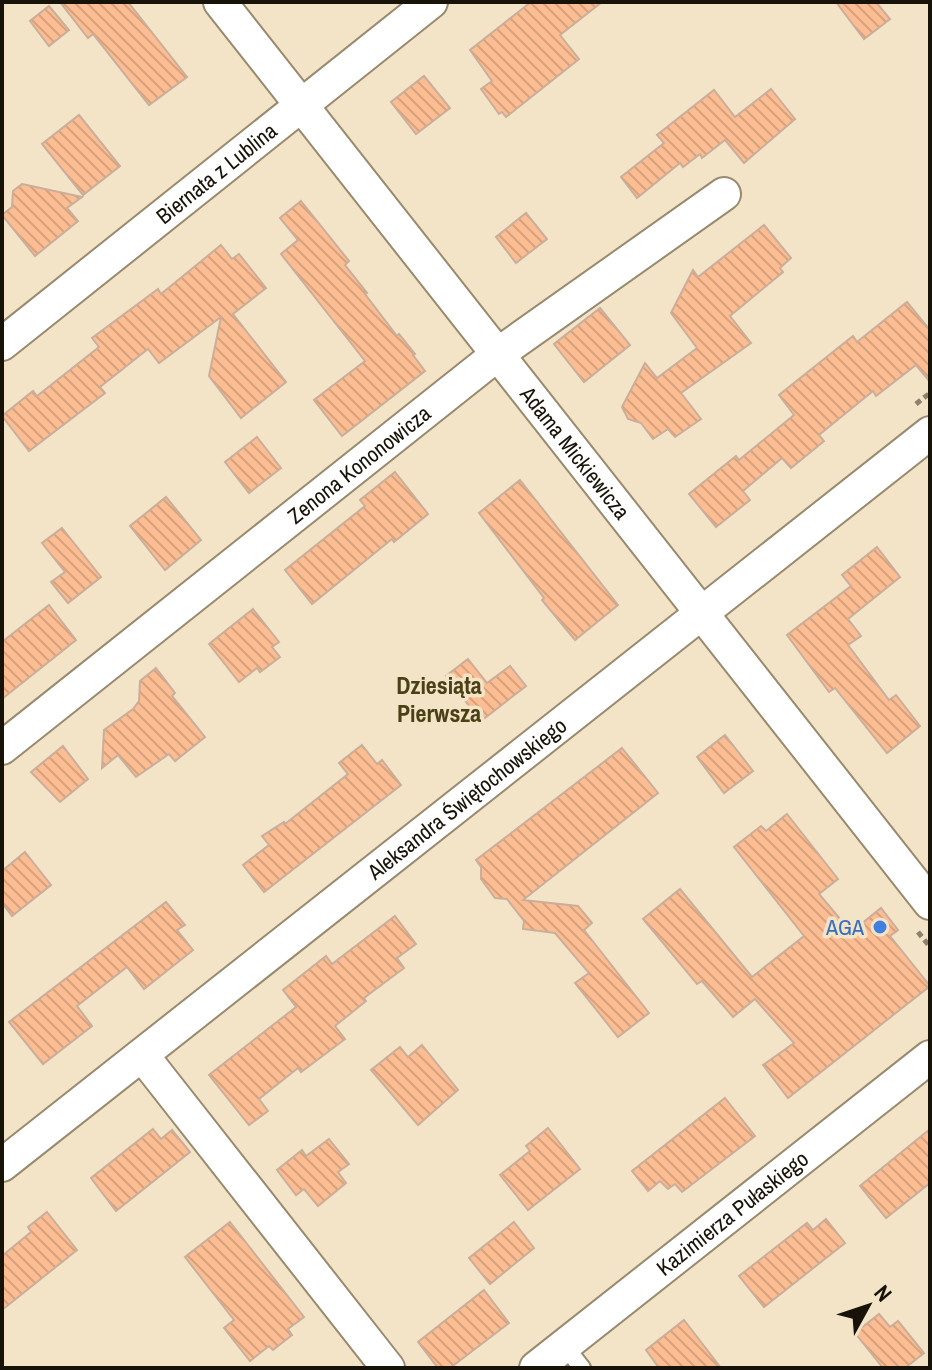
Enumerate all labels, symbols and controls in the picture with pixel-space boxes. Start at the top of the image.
street label: Biernata z Lublina [150,116,283,231]
street label: Adama Mickiewicza [513,379,637,526]
street label: Zenona Kononowicza [281,398,437,530]
district label: Dziesiąta Pierwsza [396,669,482,729]
street label: Aleksandra Świętochowskiego [360,710,573,887]
place label: AGA [825,912,865,942]
marker: AGA [871,918,889,936]
street label: Kazimierza Pułaskiego [650,1144,814,1282]
north arrow [828,1266,908,1346]
text: N [868,1279,899,1308]

